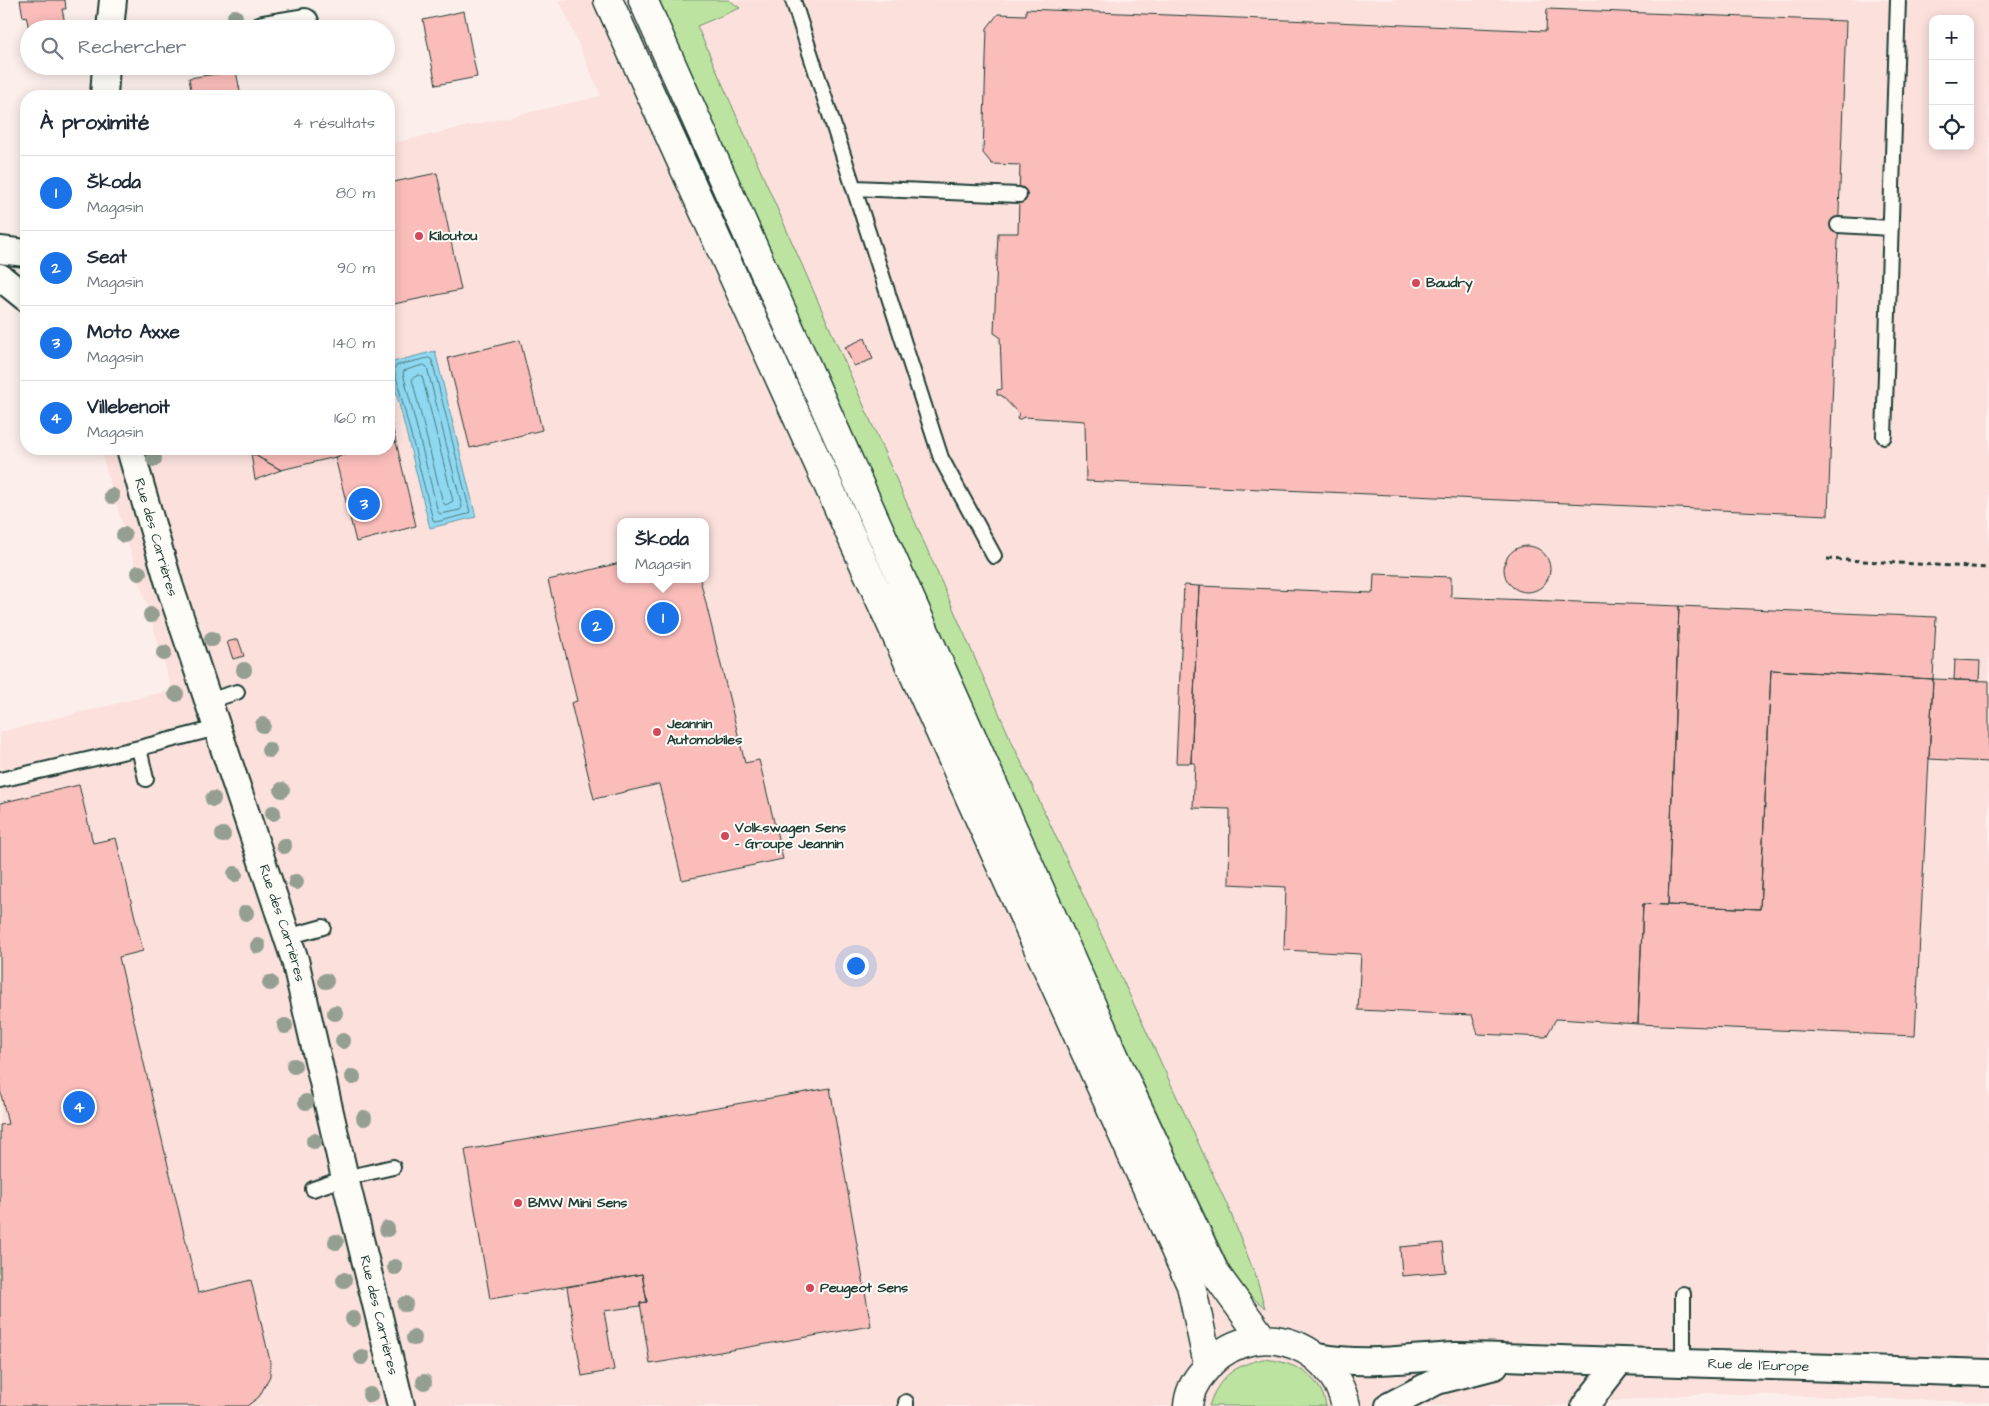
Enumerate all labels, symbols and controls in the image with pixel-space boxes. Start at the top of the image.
map controls [1929,15,1974,150]
button: + [1929,15,1974,60]
search box [20,20,395,75]
icon: search [38,34,66,62]
text: Rechercher [78,34,186,61]
button: − [1929,60,1974,105]
button: locate [1929,105,1974,150]
text: À proximité [40,108,149,137]
text: 4 résultats [292,112,375,134]
text: Škoda [87,169,141,196]
text: 1 [55,182,57,204]
text: 80 m [336,182,375,204]
text: Magasin [87,196,143,218]
place label: Kiloutou [429,226,477,246]
marker: Kiloutou [413,230,425,242]
text: Seat [87,244,127,271]
text: 2 [51,257,61,279]
text: 90 m [337,257,375,279]
text: Magasin [87,271,143,293]
place label: Baudry [1426,273,1473,293]
marker: Baudry [1410,277,1422,289]
text: Moto Axxe [87,319,180,346]
text: 3 [52,332,60,354]
text: 140 m [333,332,375,354]
text: Magasin [87,346,143,368]
text: Villebenoit [87,394,170,421]
text: 4 [51,407,61,429]
text: 160 m [334,407,375,429]
text: Magasin [87,421,143,443]
street label: Rue des Carrières [129,476,182,599]
pin: 3 [348,485,380,523]
popup [617,518,709,583]
text: Škoda [635,526,689,553]
text: Magasin [635,553,691,575]
pin: 1 [647,599,679,637]
pin: 2 [581,607,613,645]
place label: Jeannin Automobiles [666,714,742,750]
marker: Jeannin Automobiles [651,726,663,738]
place label: Volkswagen Sens - Groupe Jeannin [734,818,846,854]
marker: Volkswagen Sens - Groupe Jeannin [719,830,731,842]
street label: Rue des Carrières [254,862,310,984]
your location [843,953,869,979]
pin: 4 [63,1088,95,1126]
place label: BMW Mini Sens [528,1193,627,1213]
marker: BMW Mini Sens [512,1197,524,1209]
street label: Rue des Carrières [354,1253,403,1377]
place label: Peugeot Sens [820,1278,908,1299]
marker: Peugeot Sens [804,1282,816,1294]
street label: Rue de l'Europe [1707,1354,1810,1377]

